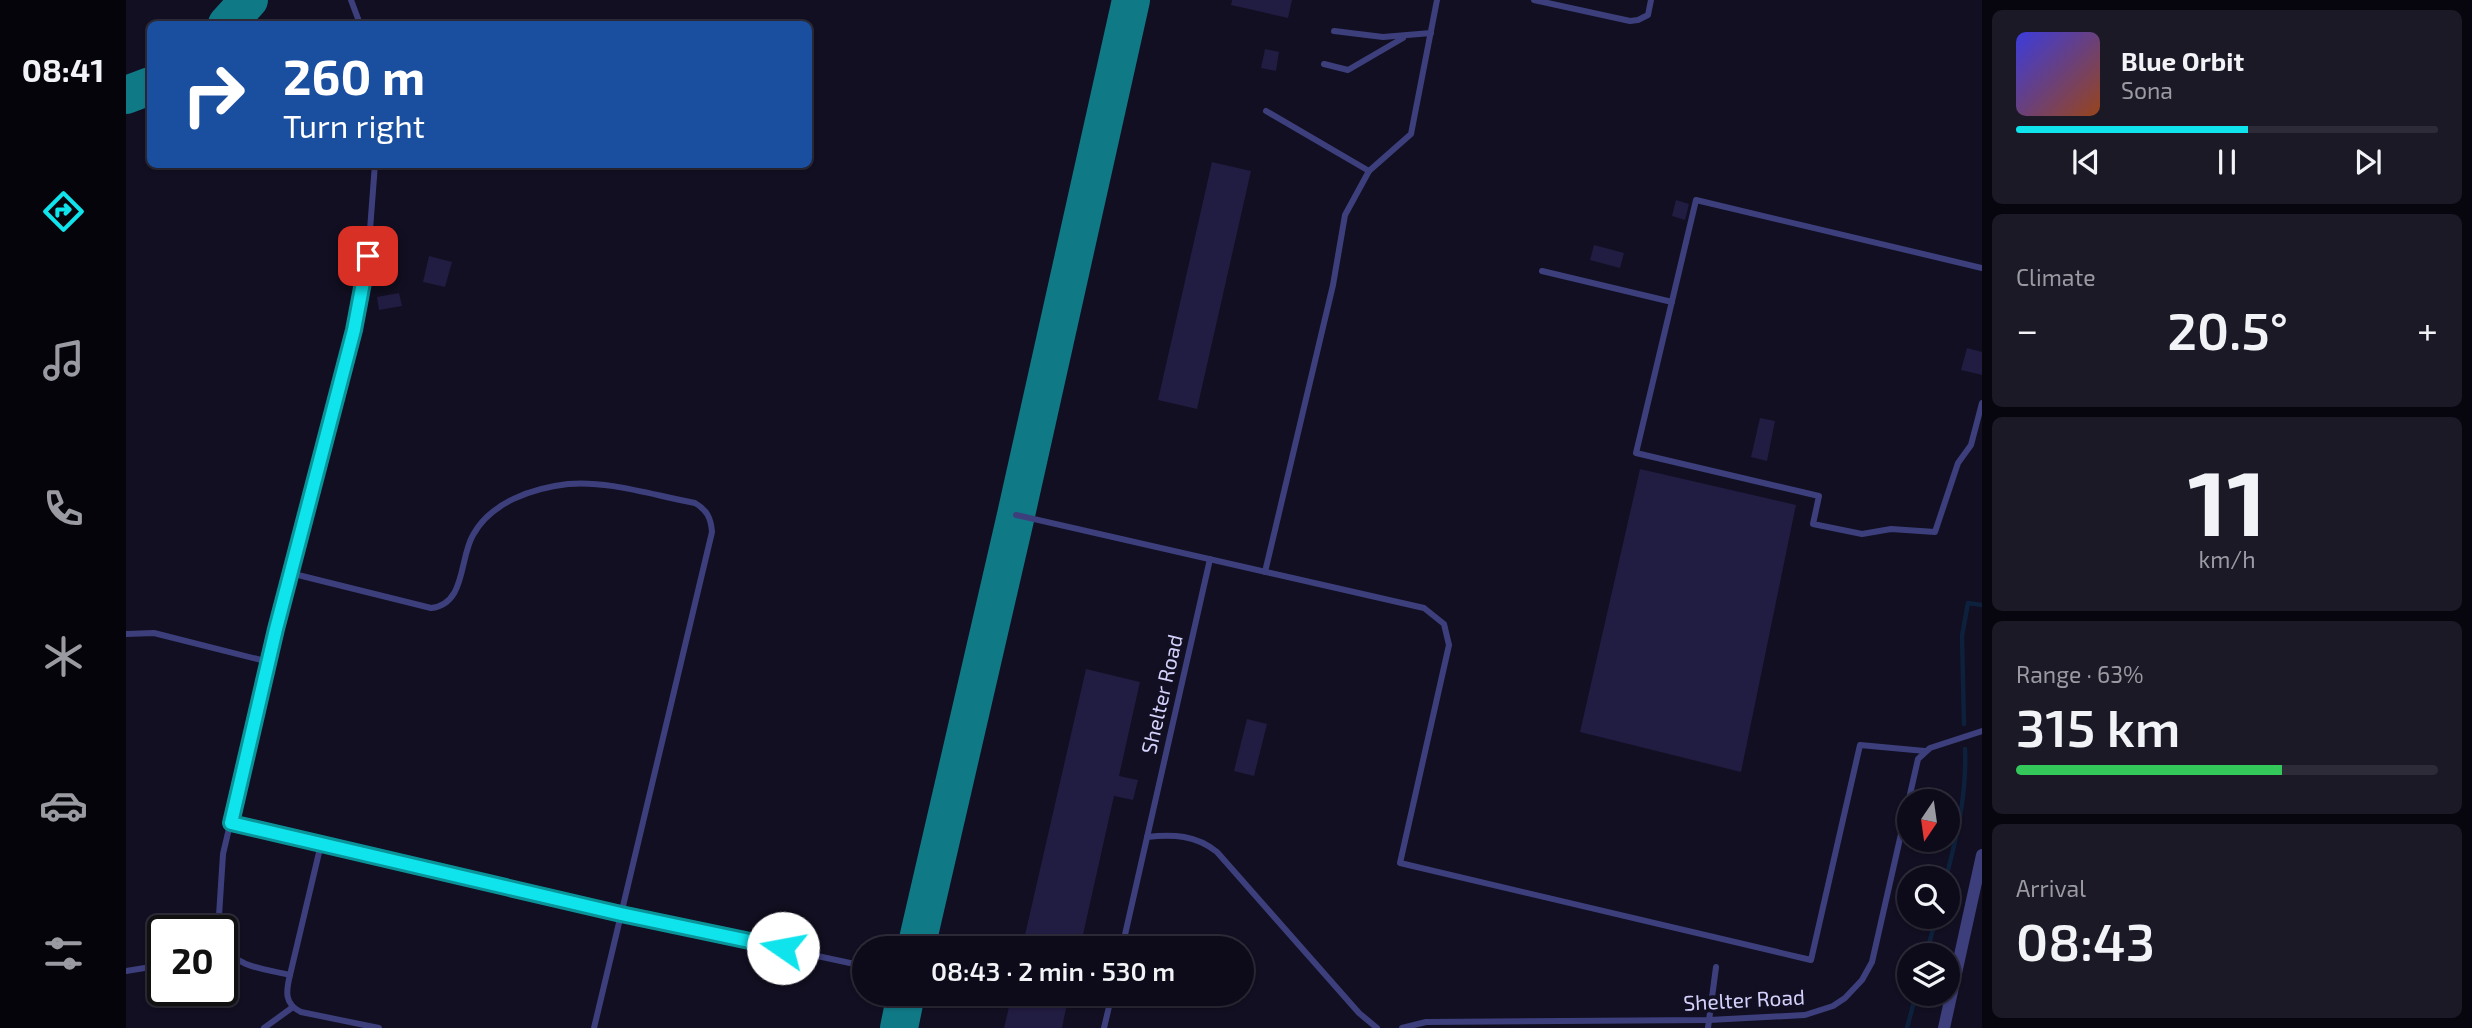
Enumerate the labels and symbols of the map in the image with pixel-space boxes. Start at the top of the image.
pin [338,226,398,286]
street label: Shelter Road [1135,632,1187,756]
north arrow [1897,789,1960,852]
position arrow [746,911,820,985]
speed limit sign: 20 [147,915,238,1006]
street label: Shelter Road [1683,983,1805,1015]

